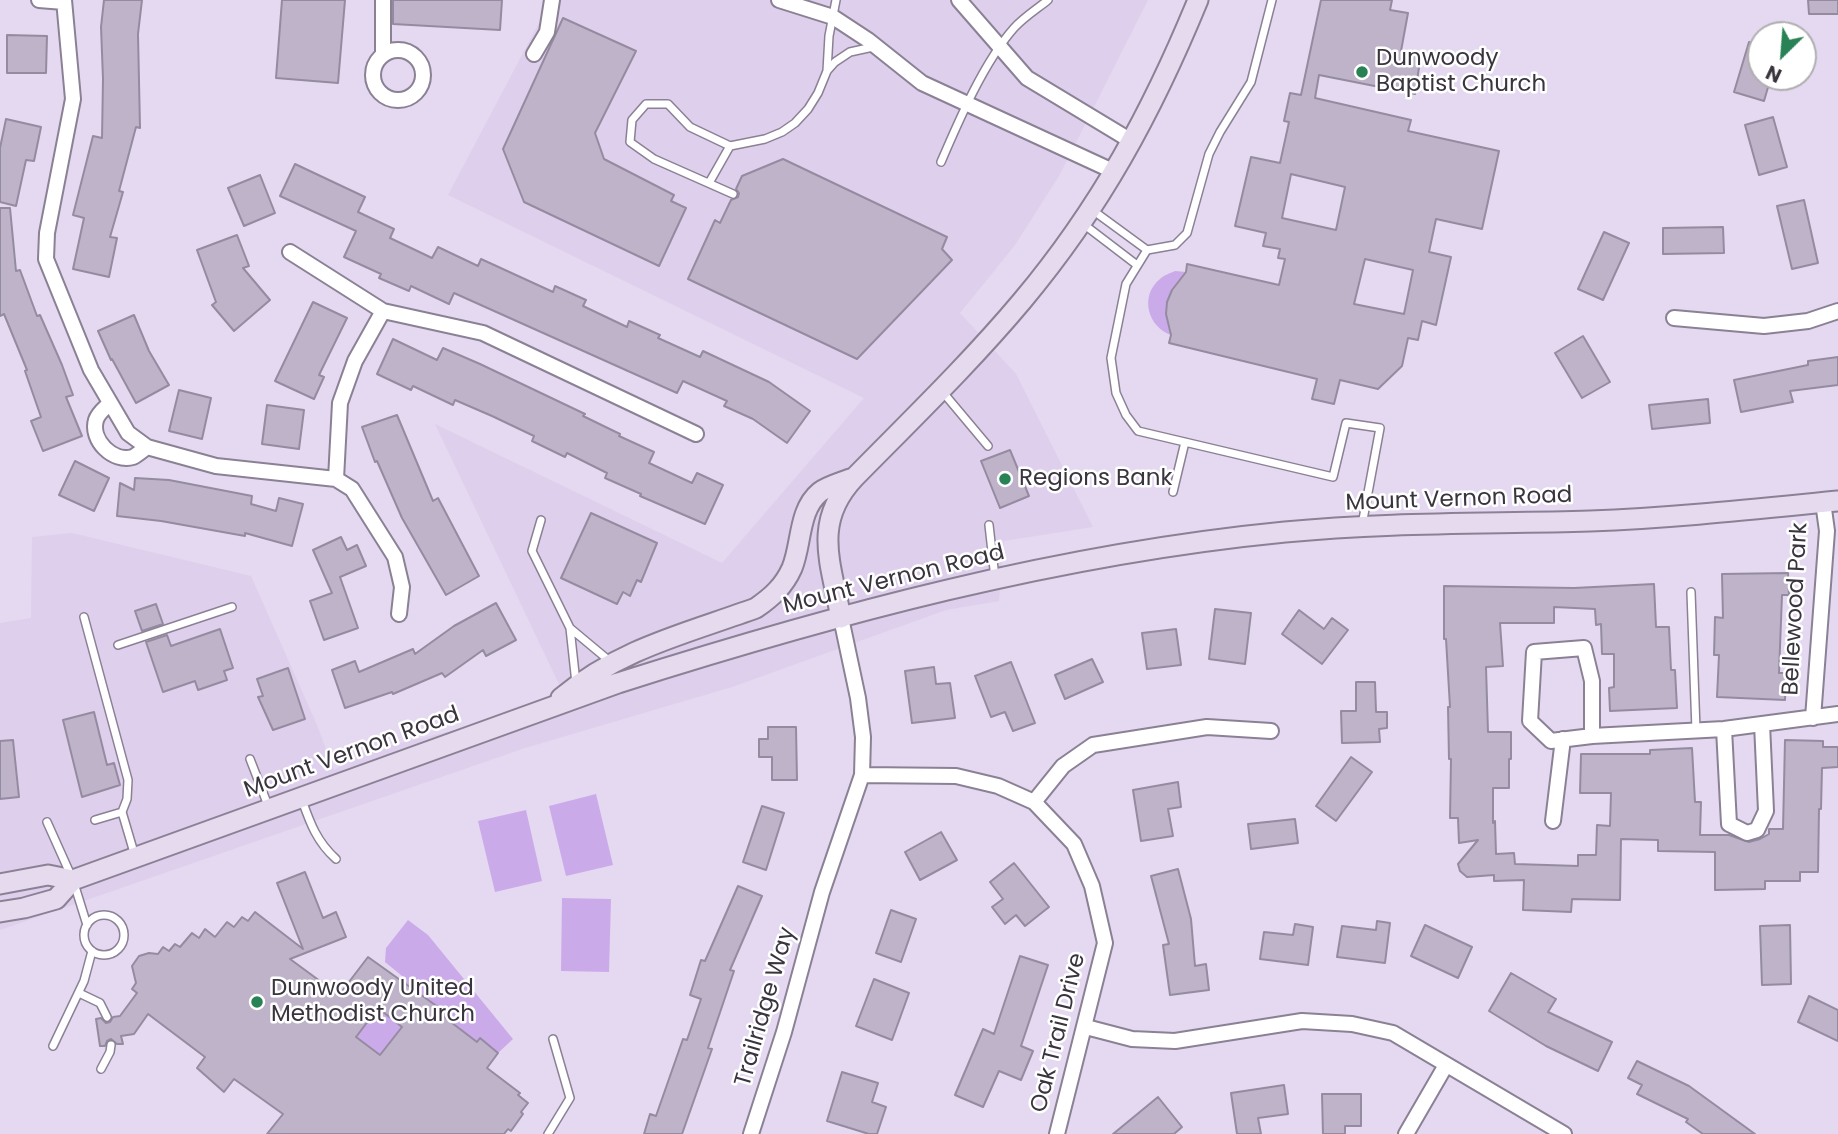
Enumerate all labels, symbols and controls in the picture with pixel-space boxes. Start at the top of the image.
north arrow [1747,21,1817,91]
place label: Dunwoody Baptist Church [1376,45,1546,99]
text: N [1762,58,1786,89]
marker: Dunwoody Baptist Church [1354,64,1370,80]
place label: Regions Bank [1019,465,1172,493]
marker: Regions Bank [997,471,1013,487]
street label: Mount Vernon Road [1345,482,1573,518]
street label: Bellewood Park [1778,522,1814,696]
street label: Mount Vernon Road [781,539,1007,621]
street label: Mount Vernon Road [241,701,463,805]
street label: Trailridge Way [730,924,802,1090]
street label: Oak Trail Drive [1026,950,1092,1116]
place label: Dunwoody United Methodist Church [271,975,475,1029]
marker: Dunwoody United Methodist Church [249,994,265,1010]

